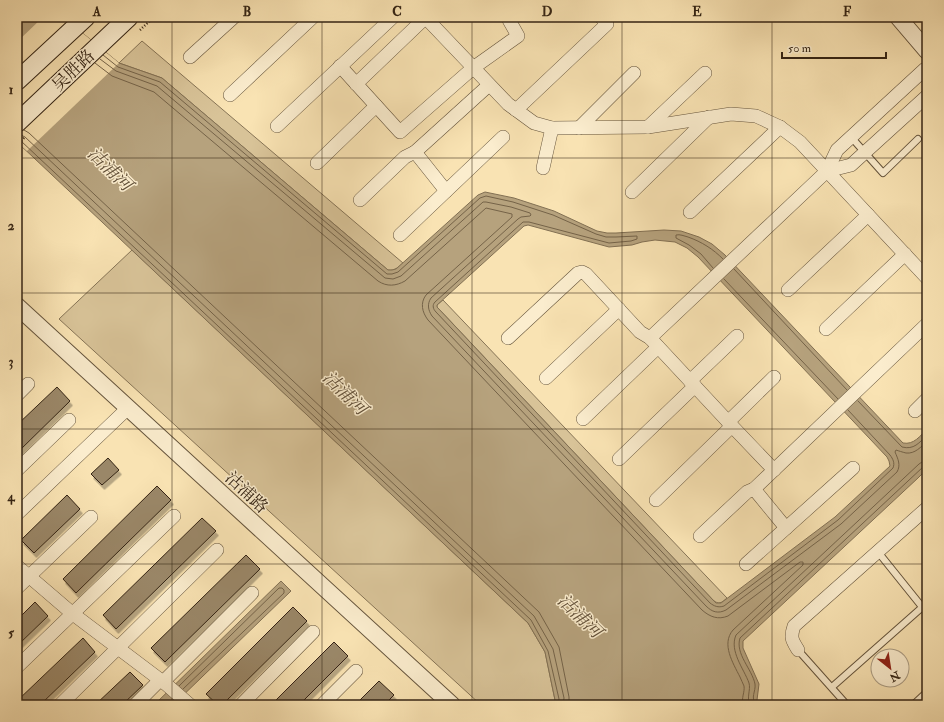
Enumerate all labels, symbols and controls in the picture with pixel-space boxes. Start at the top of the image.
text: A [92,4,102,20]
text: B [243,4,251,20]
text: C [392,4,402,20]
text: D [542,4,553,20]
text: E [692,4,702,20]
text: F [843,4,852,20]
scale bar [782,34,886,60]
text: 50 m [788,41,812,56]
street label: 吴胜路 [48,45,99,96]
text: 1 [9,82,14,98]
water label: 沽浦河 [82,142,139,198]
text: 2 [8,218,15,234]
text: 3 [9,354,14,370]
water label: 沽浦河 [317,366,374,422]
street label: 沽浦路 [221,467,272,517]
text: 4 [6,489,15,505]
water label: 沽浦河 [552,589,609,645]
text: 5 [8,625,14,641]
north arrow [870,648,910,688]
text: N [886,668,903,685]

